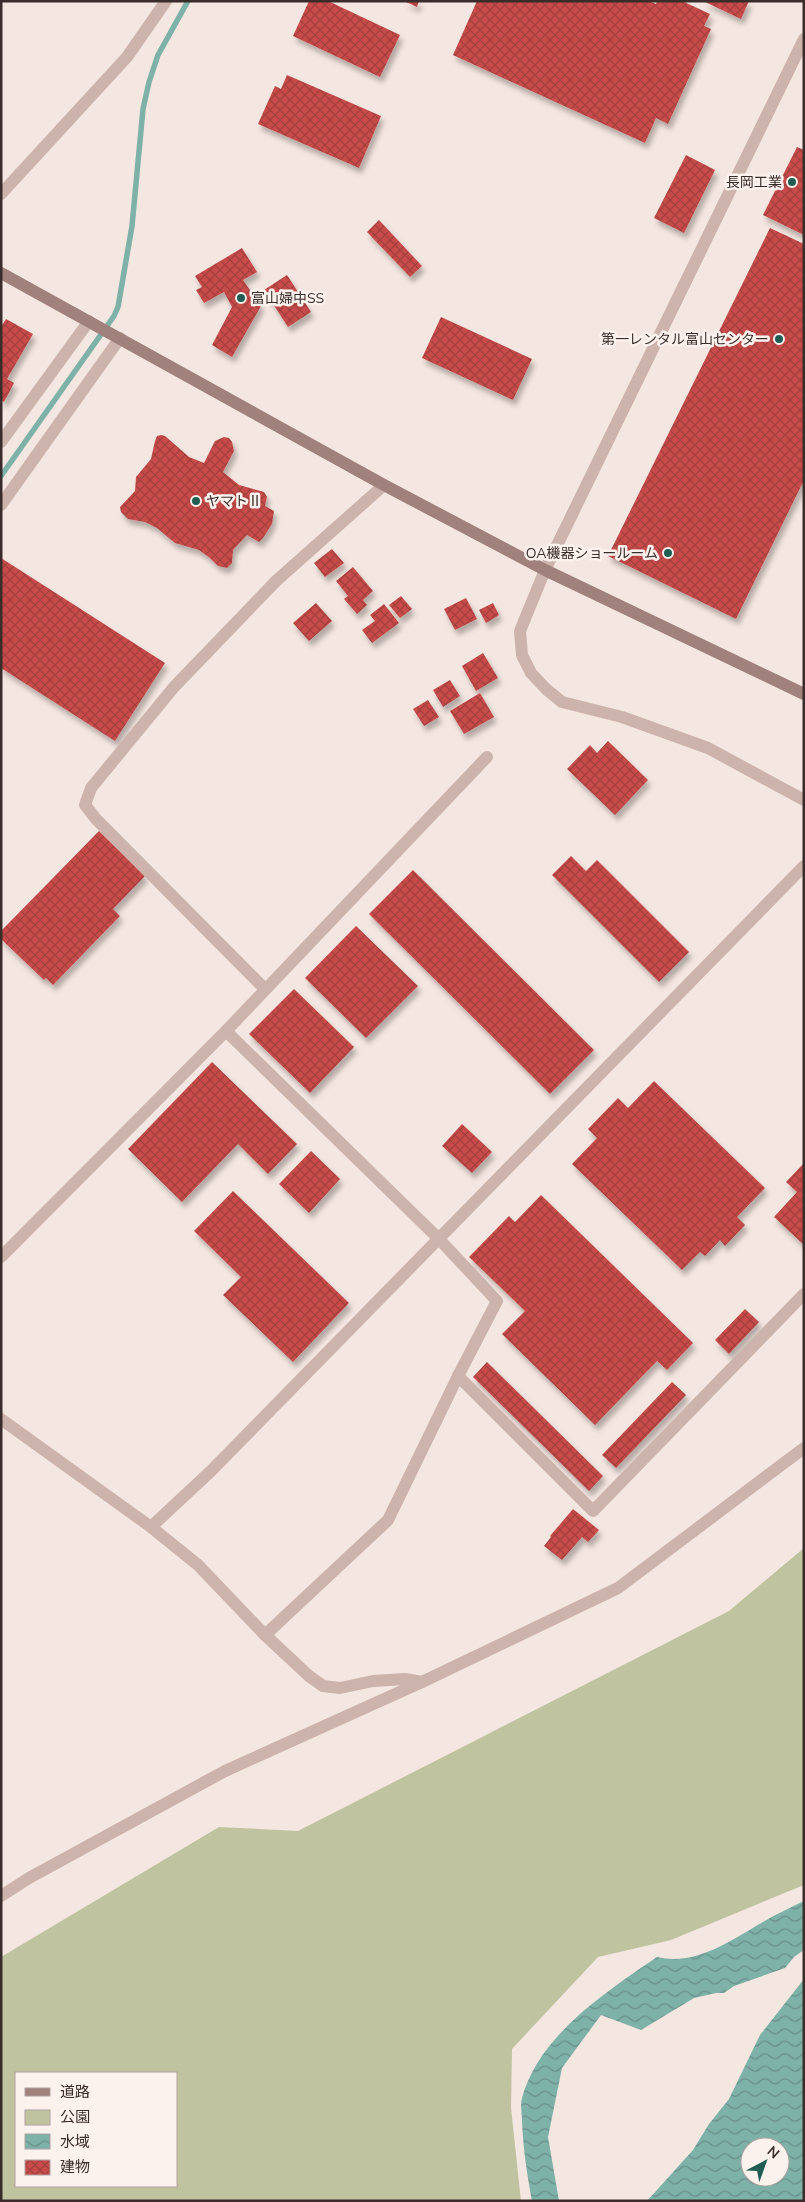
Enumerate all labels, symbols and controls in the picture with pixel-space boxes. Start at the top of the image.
place label: 長岡工業 [726,173,782,192]
marker: 長岡工業 [786,176,798,188]
place label: 富山婦中SS [251,289,325,308]
marker: 富山婦中SS [235,292,247,304]
place label: 第一レンタル富山センター [601,330,769,349]
marker: 第一レンタル富山センター [773,333,785,345]
place label: ヤマトⅡ [206,492,262,511]
marker: ヤマトⅡ [190,495,202,507]
place label: OA機器ショールーム [526,544,658,563]
marker: OA機器ショールーム [662,547,674,559]
legend [15,2072,178,2187]
text: 道路 [60,2082,90,2102]
text: 公園 [60,2107,90,2127]
text: 水域 [60,2132,90,2152]
north arrow [740,2137,790,2187]
text: N [763,2142,783,2163]
text: 建物 [60,2157,90,2177]

